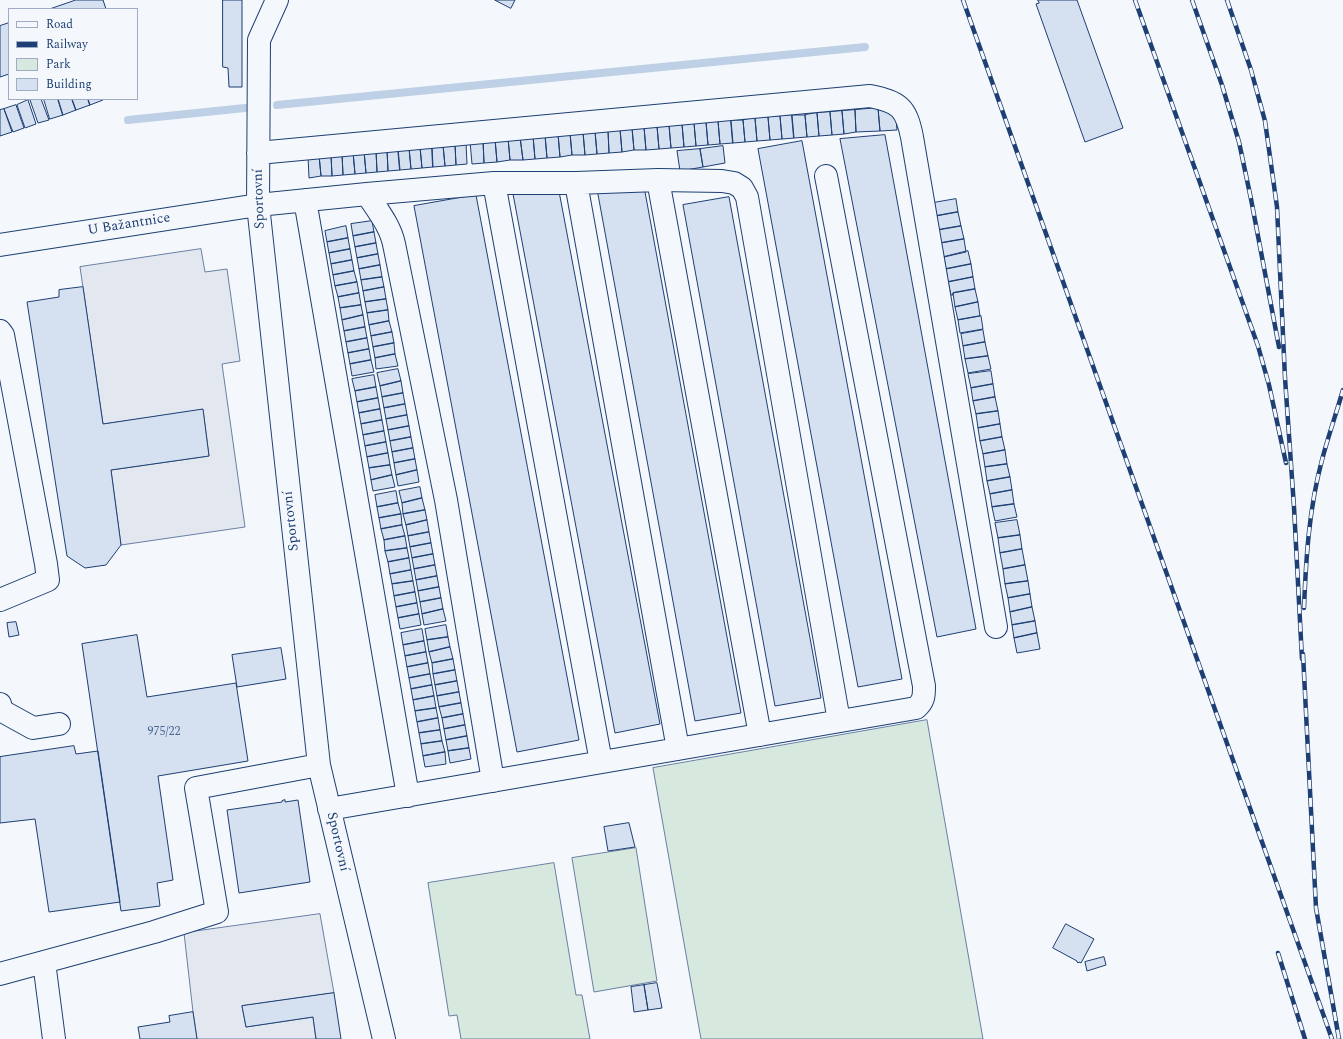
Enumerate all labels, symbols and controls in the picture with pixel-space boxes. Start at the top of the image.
legend [8,8,138,100]
text: Road [46,15,73,34]
text: Railway [46,35,88,54]
text: Park [46,55,71,74]
text: Building [46,75,92,94]
street label: Sportovní [251,169,269,229]
street label: U Bažantnice [86,210,172,240]
street label: Sportovní [280,490,304,552]
house number: 975/22 [148,726,180,740]
street label: Sportovní [322,811,352,873]

